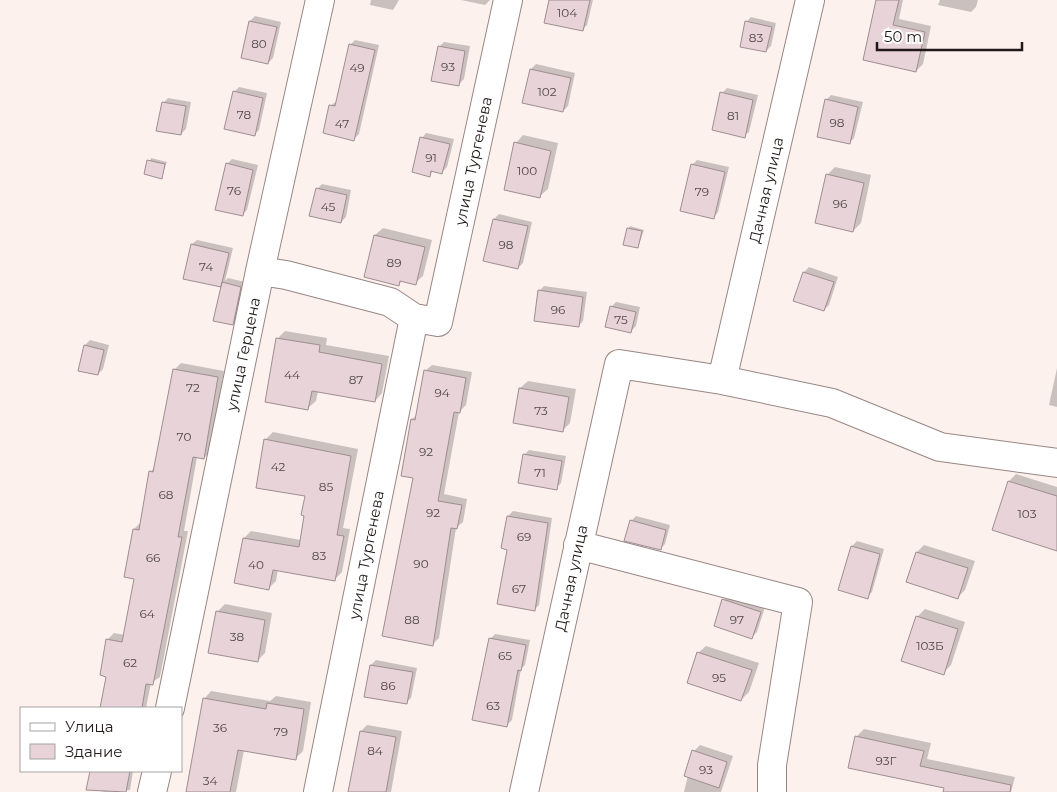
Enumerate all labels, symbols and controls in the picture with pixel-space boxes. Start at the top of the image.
house number: 104 [557,5,577,20]
scale bar [877,20,1022,52]
text: 50 m [884,27,922,46]
house number: 83 [749,30,763,45]
house number: 80 [251,36,267,51]
house number: 93 [441,59,455,74]
house number: 49 [349,60,365,75]
house number: 102 [537,84,557,99]
street label: улица Тургенева [450,95,496,228]
house number: 78 [237,107,252,122]
house number: 81 [727,108,739,123]
house number: 98 [830,115,845,130]
house number: 47 [335,116,349,131]
street label: Дачная улица [745,135,787,245]
house number: 91 [425,150,437,165]
house number: 100 [517,163,537,178]
house number: 76 [227,183,241,198]
house number: 79 [695,184,709,199]
house number: 96 [833,196,847,211]
house number: 45 [321,199,336,214]
house number: 98 [499,237,514,252]
house number: 89 [387,255,401,270]
house number: 74 [199,259,213,274]
street label: улица Герцена [221,296,264,413]
house number: 96 [551,302,565,317]
house number: 75 [614,312,628,327]
house number: 44 [284,367,300,382]
house number: 87 [349,372,363,387]
house number: 72 [186,380,200,395]
house number: 94 [434,385,450,400]
house number: 73 [534,403,548,418]
house number: 70 [177,429,191,444]
house number: 92 [419,444,433,459]
house number: 42 [271,459,286,474]
house number: 71 [534,465,546,480]
house number: 85 [319,479,333,494]
house number: 68 [159,487,174,502]
street label: улица Тургенева [344,489,388,622]
house number: 92 [426,505,440,520]
house number: 103 [1018,506,1037,521]
street label: Дачная улица [550,523,592,633]
house number: 69 [517,529,531,544]
house number: 83 [312,548,326,563]
house number: 66 [146,550,160,565]
house number: 90 [413,556,429,571]
house number: 40 [248,557,264,572]
house number: 67 [512,581,526,596]
house number: 64 [139,606,155,621]
house number: 88 [404,612,420,627]
house number: 97 [730,612,744,627]
house number: 38 [230,629,245,644]
house number: 103Б [916,638,944,653]
house number: 65 [498,648,512,663]
house number: 62 [123,655,137,670]
house number: 95 [712,670,726,685]
house number: 86 [381,678,395,693]
house number: 63 [486,698,500,713]
legend [20,707,182,772]
text: Улица [65,717,113,736]
house number: 36 [213,720,227,735]
house number: 79 [274,724,288,739]
text: Здание [65,742,123,761]
house number: 84 [367,743,383,758]
house number: 93Г [876,753,897,768]
house number: 93 [699,762,713,777]
house number: 34 [203,773,217,788]

